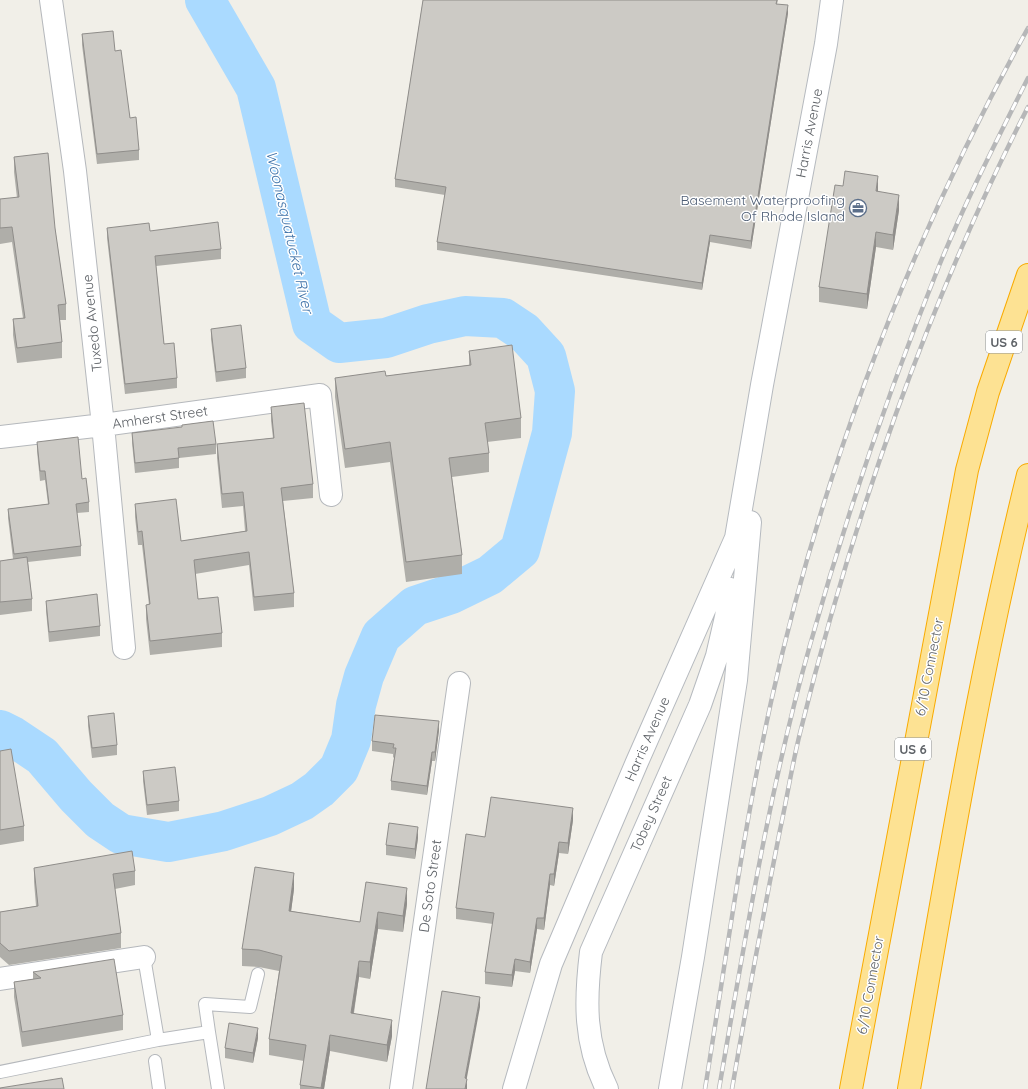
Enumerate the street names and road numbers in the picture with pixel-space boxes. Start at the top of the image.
street label: Harris Avenue [792,87,826,179]
street label: Tuxedo Avenue [78,273,106,373]
road number: US 6 [986,331,1022,353]
street label: Amherst Street [111,401,209,433]
street label: 6/10 Connector [911,616,947,718]
street label: Harris Avenue [620,694,674,784]
road number: US 6 [895,738,931,760]
street label: Tobey Street [626,773,676,855]
street label: De Soto Street [415,838,445,934]
street label: 6/10 Connector [852,934,888,1036]

